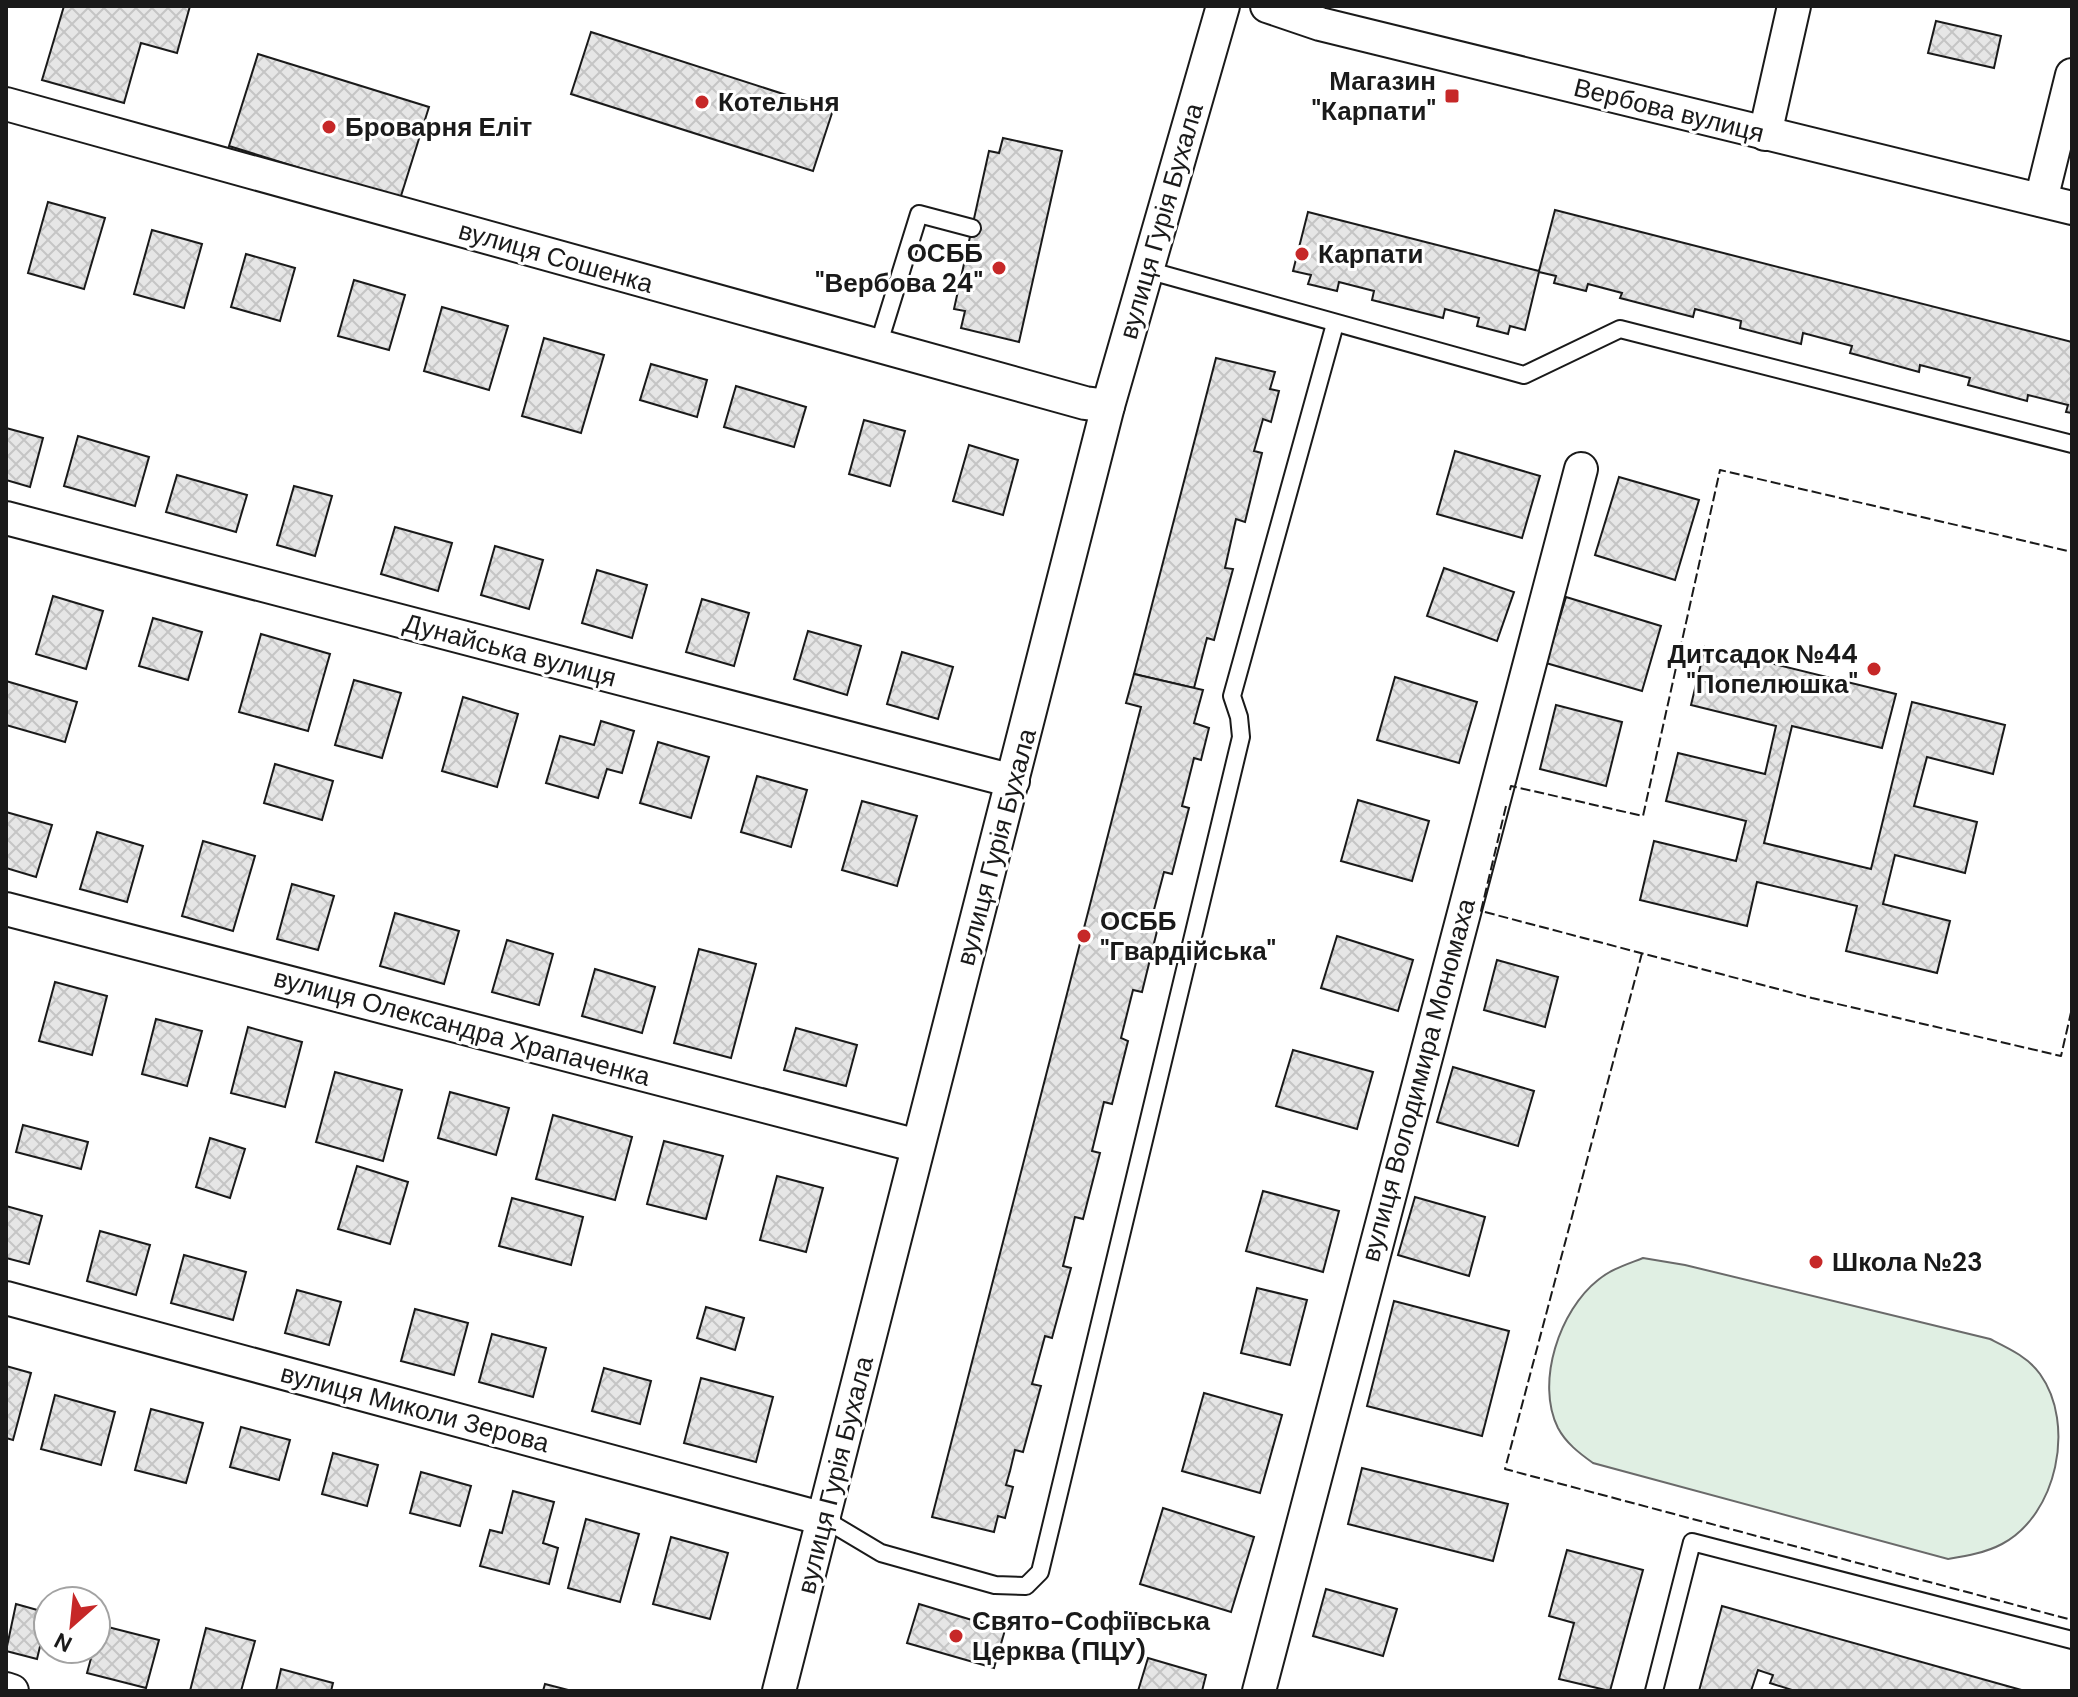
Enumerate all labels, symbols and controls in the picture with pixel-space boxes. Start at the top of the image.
place label: Магазин "Карпати" [1312,64,1436,128]
street label: Вербова вулиця [1570,70,1768,150]
place label: Котельня [718,85,840,119]
marker: Магазин "Карпати" [1443,87,1461,105]
marker: Котельня [693,93,711,111]
street label: вулиця Гурія Бухала [1111,99,1211,343]
place label: Броварня Еліт [345,110,533,144]
marker: Броварня Еліт [320,118,338,136]
street label: вулиця Сошенка [455,213,658,301]
place label: ОСББ "Вербова 24" [815,236,983,300]
place label: Карпати [1318,237,1423,271]
marker: Карпати [1293,245,1311,263]
marker: ОСББ "Вербова 24" [990,259,1008,277]
street label: Дунайська вулиця [400,605,620,695]
place label: Дитсадок №44 "Попелюшка" [1668,637,1858,701]
marker: Дитсадок №44 "Попелюшка" [1865,660,1883,678]
street label: вулиця Гурія Бухала [948,724,1044,969]
street label: вулиця Володимира Мономаха [1353,894,1483,1265]
place label: ОСББ "Гвардійська" [1100,904,1276,968]
marker: ОСББ "Гвардійська" [1075,927,1093,945]
street label: вулиця Олександра Храпаченка [270,960,654,1094]
place label: Школа №23 [1832,1245,1983,1279]
marker: Школа №23 [1807,1253,1825,1271]
street label: вулиця Гурія Бухала [789,1352,881,1597]
street label: вулиця Миколи Зерова [277,1356,554,1460]
north arrow [32,1585,112,1665]
place label: Свято-Софіївська Церква (ПЦУ) [972,1604,1211,1668]
text: N [49,1626,77,1659]
marker: Свято-Софіївська Церква (ПЦУ) [947,1627,965,1645]

